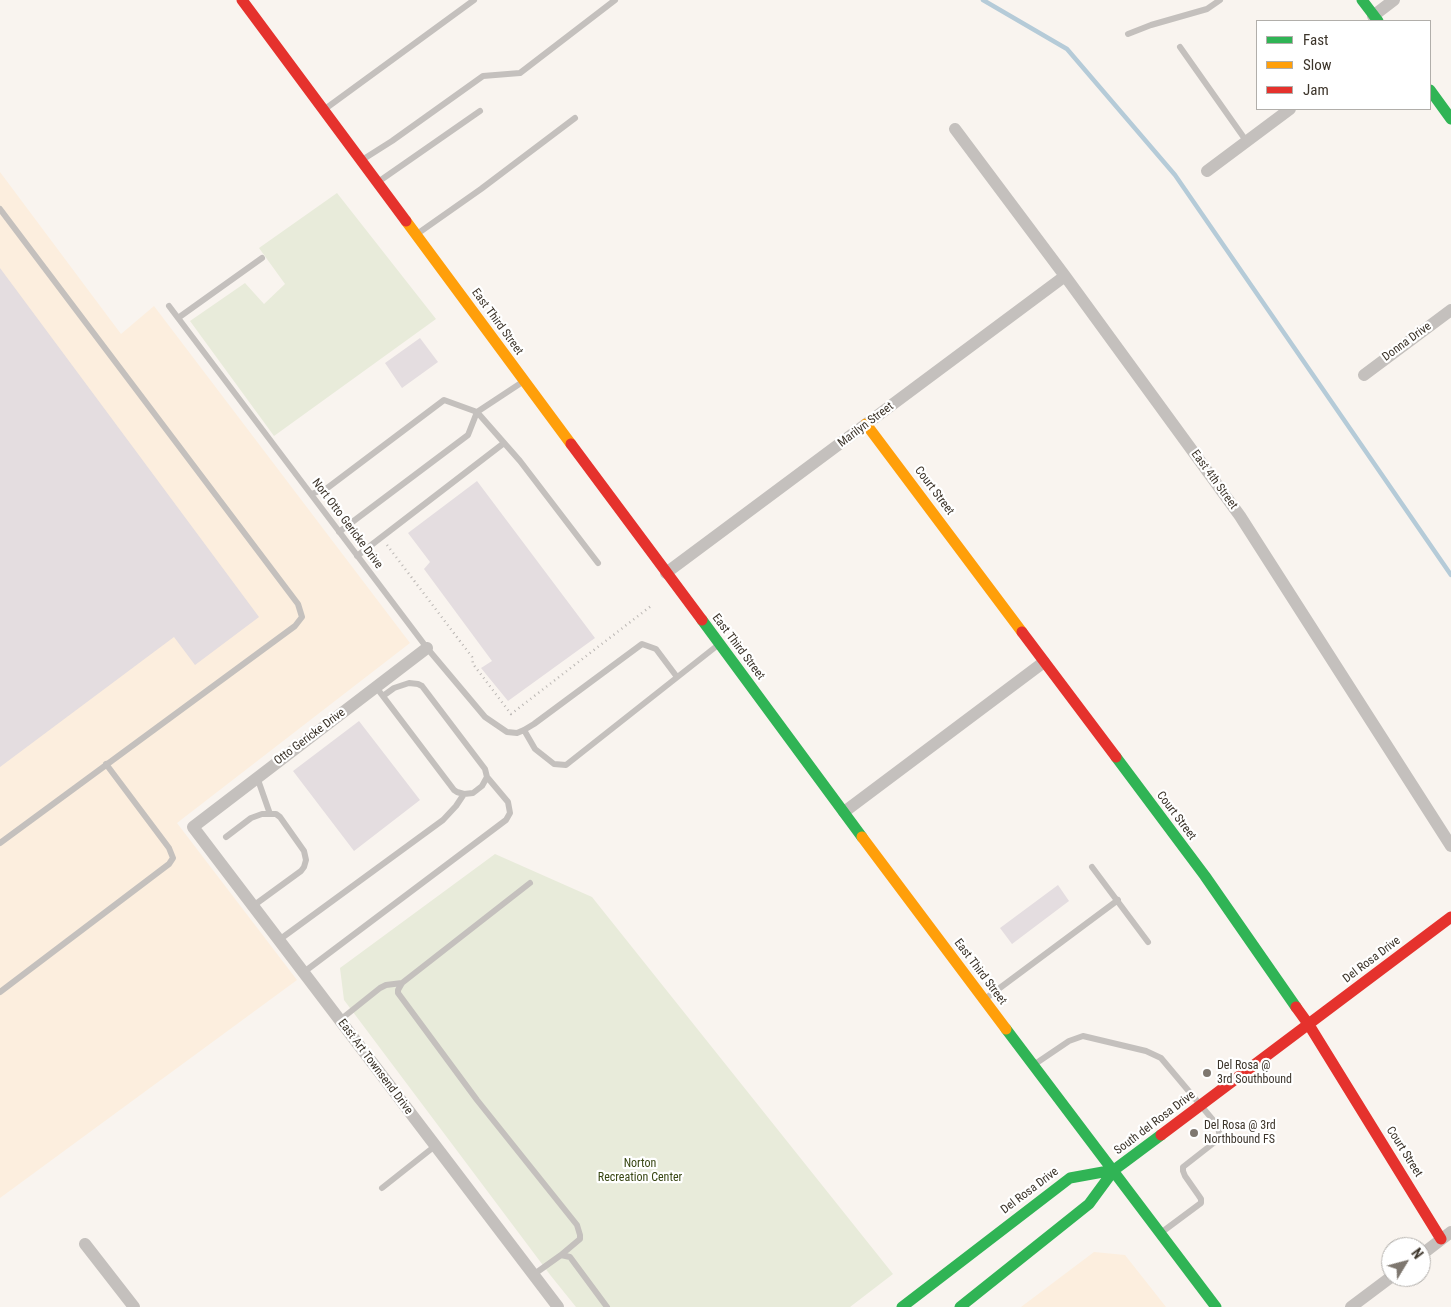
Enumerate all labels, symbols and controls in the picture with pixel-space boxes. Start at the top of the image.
legend [1256,20,1431,110]
text: Fast [1303,31,1328,49]
text: Slow [1303,56,1332,74]
text: Jam [1303,81,1329,99]
street label: East Third Street [468,286,526,358]
street label: Donna Drive [1380,319,1434,365]
street label: Marilyn Street [835,399,897,451]
street label: East 4th Street [1188,448,1240,512]
street label: Court Street [911,464,957,518]
street label: Nort Otto Gericke Drive [308,476,386,572]
street label: East Third Street [709,611,767,683]
street label: Otto Gericke Drive [272,706,348,768]
street label: Court Street [1153,789,1199,843]
street label: Del Rosa Drive [1340,934,1404,986]
street label: East Third Street [951,936,1009,1008]
street label: East Art Townsend Drive [334,1017,416,1117]
place label: Del Rosa @ 3rd Southbound [1217,1059,1292,1087]
marker: Del Rosa @ 3rd Southbound [1201,1067,1213,1079]
street label: South del Rosa Drive [1112,1088,1198,1158]
place label: Del Rosa @ 3rd Northbound FS [1204,1119,1276,1147]
street label: Court Street [1383,1124,1425,1180]
marker: Del Rosa @ 3rd Northbound FS [1188,1127,1200,1139]
park label: Norton Recreation Center [598,1157,682,1185]
street label: Del Rosa Drive [998,1165,1062,1217]
north arrow [1381,1237,1431,1287]
text: N [1408,1245,1426,1262]

